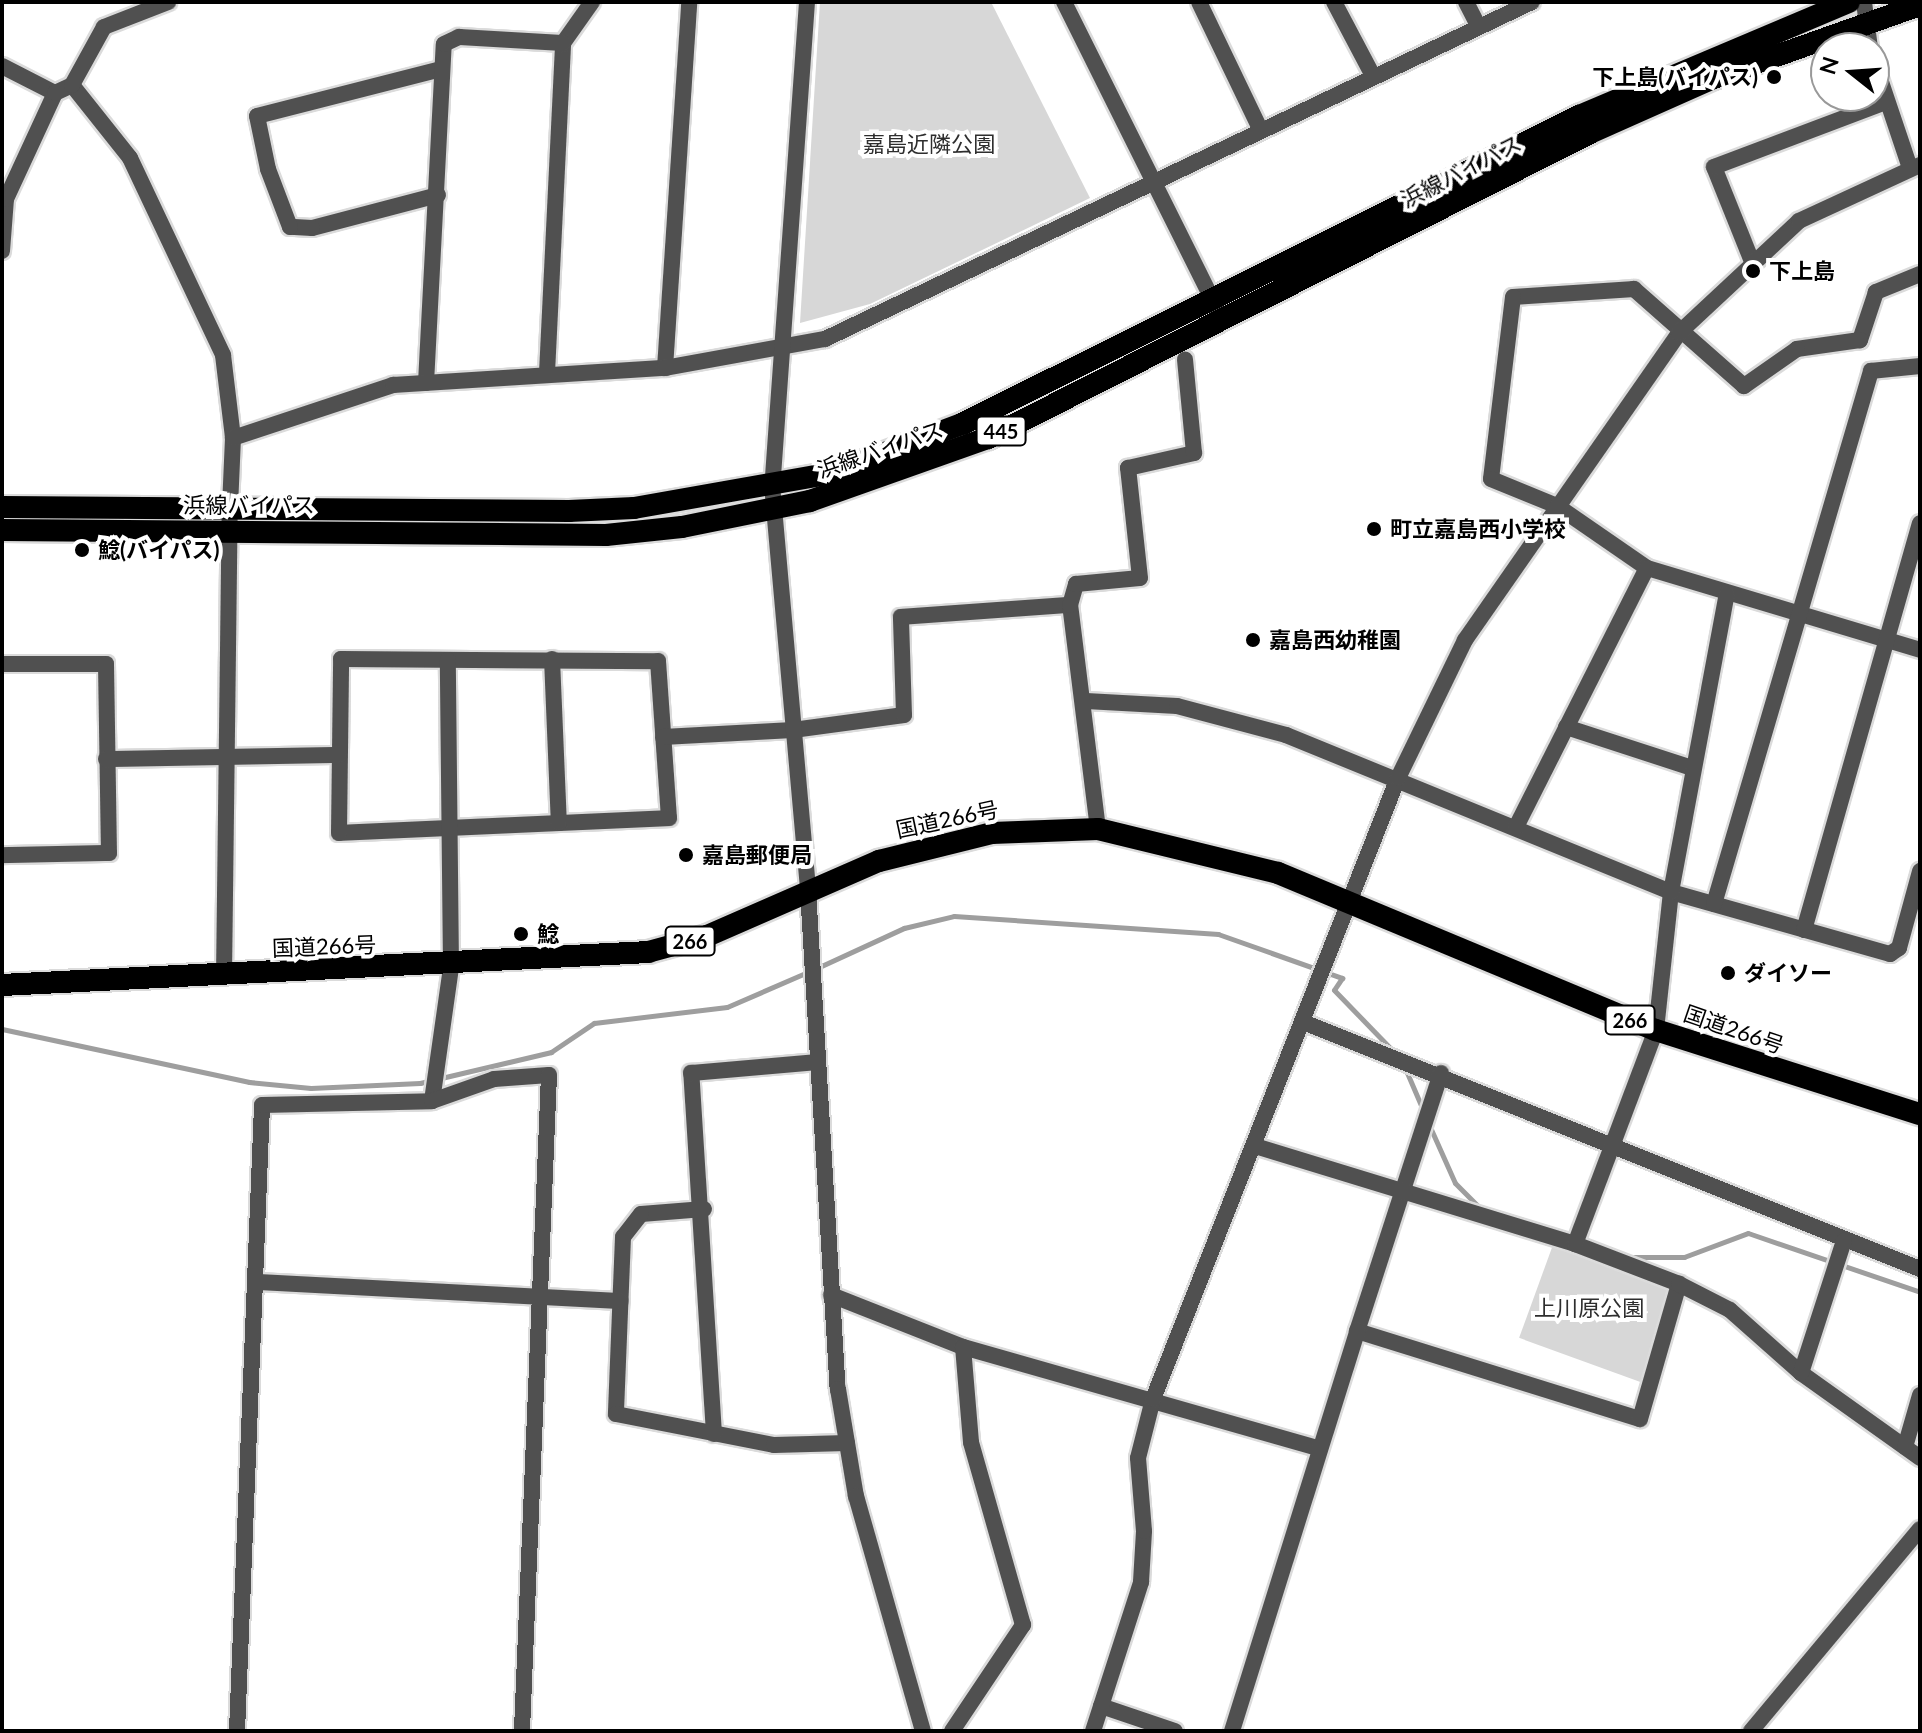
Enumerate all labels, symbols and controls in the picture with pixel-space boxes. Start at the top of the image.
north arrow [1810,32,1890,112]
text: N [1813,53,1844,77]
place label: 下上島(バイパス) [1592,64,1758,90]
marker: 下上島(バイパス) [1765,68,1783,86]
street label: 浜線バイパス [1396,129,1526,213]
park label: 嘉島近隣公園 [863,131,995,157]
place label: 下上島 [1769,258,1835,284]
marker: 下上島 [1744,262,1762,280]
street label: 浜線バイパス [813,415,947,483]
road number: 445 [975,415,1027,447]
street label: 浜線バイパス [183,492,315,518]
place label: 町立嘉島西小学校 [1390,516,1566,542]
marker: 町立嘉島西小学校 [1365,520,1383,538]
place label: 鯰(バイパス) [98,537,220,563]
marker: 鯰(バイパス) [73,541,91,559]
place label: 嘉島西幼稚園 [1269,627,1401,653]
marker: 嘉島西幼稚園 [1244,631,1262,649]
street label: 国道266号 [893,795,1001,843]
place label: 嘉島郵便局 [702,842,812,868]
marker: 嘉島郵便局 [677,846,695,864]
place label: 鯰 [537,921,559,947]
marker: 鯰 [512,925,530,943]
road number: 266 [664,925,716,957]
street label: 国道266号 [271,931,377,961]
place label: ダイソー [1744,960,1832,986]
marker: ダイソー [1719,964,1737,982]
street label: 国道266号 [1680,1000,1788,1058]
road number: 266 [1604,1004,1656,1036]
park label: 上川原公園 [1534,1295,1644,1321]

